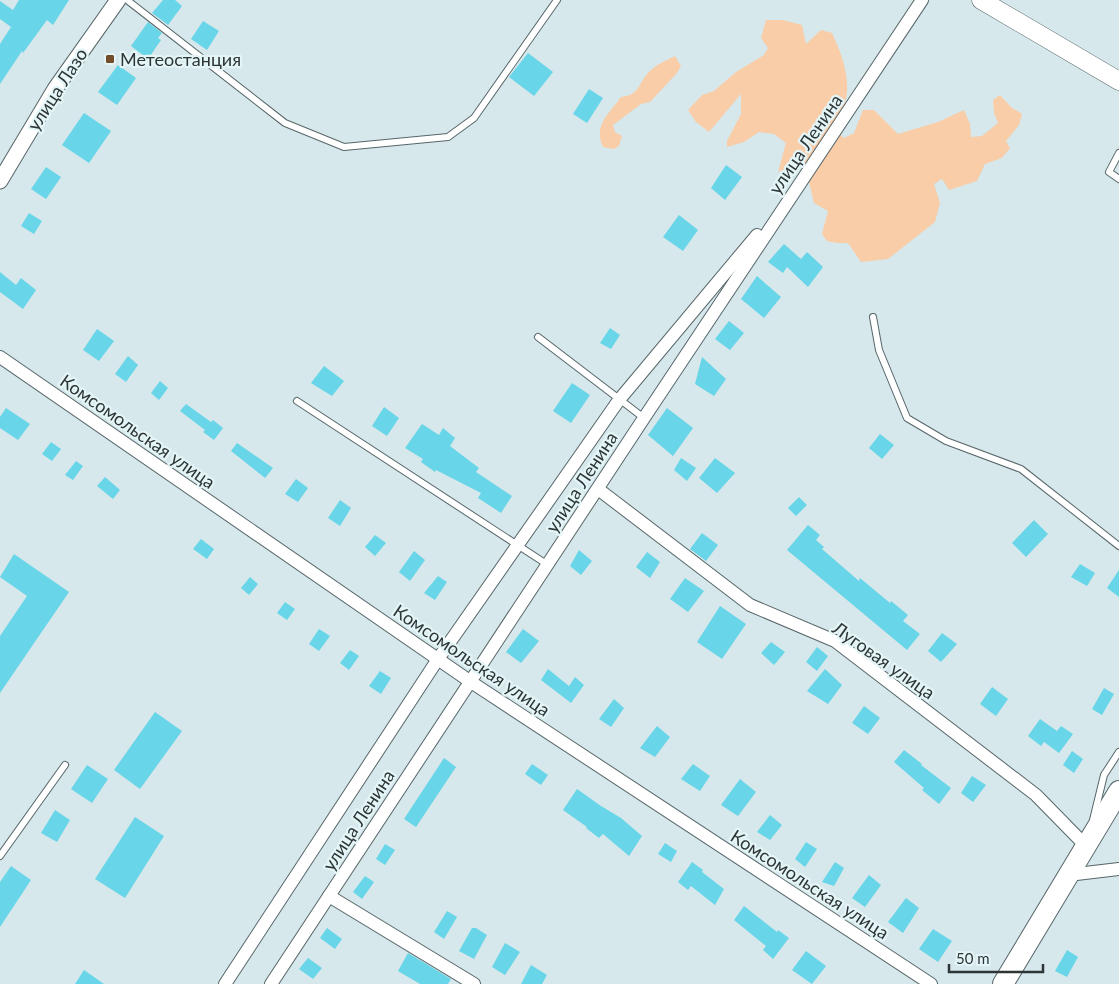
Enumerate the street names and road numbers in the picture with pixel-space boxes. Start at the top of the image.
street label: улица Лазо [22,44,92,134]
street label: улица Ленина [764,90,846,198]
street label: Комсомольская улица [56,369,220,493]
street label: улица Ленина [540,428,622,536]
street label: Комсомольская улица [389,599,555,721]
street label: Луговая улица [828,616,939,703]
street label: улица Ленина [317,766,399,874]
street label: Комсомольская улица [727,825,893,943]

